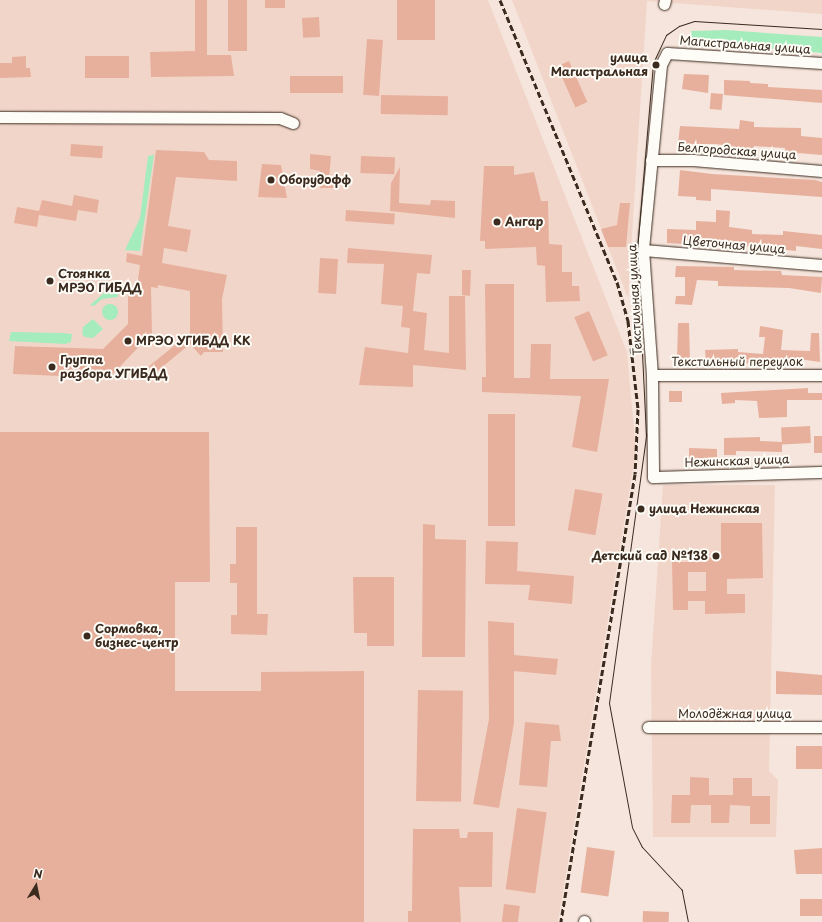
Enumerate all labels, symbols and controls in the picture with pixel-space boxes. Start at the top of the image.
street label: Магистральная улица [679,33,811,57]
place label: улица Магистральная [551,51,648,79]
marker: улица Магистральная [651,60,661,70]
street label: Белгородская улица [677,140,797,162]
place label: Оборудофф [279,173,351,187]
marker: Оборудофф [266,175,276,185]
place label: Ангар [505,215,543,229]
marker: Ангар [492,217,502,227]
street label: Цветочная улица [682,233,786,257]
street label: Текстильная улица [625,244,645,356]
place label: Стоянка МРЭО ГИБДД [58,267,142,295]
marker: Стоянка МРЭО ГИБДД [45,276,55,286]
place label: МРЭО УГИБДД КК [136,334,250,348]
marker: МРЭО УГИБДД КК [123,336,133,346]
place label: Группа разбора УГИБДД [60,353,168,381]
street label: Текстильный переулок [671,355,803,369]
marker: Группа разбора УГИБДД [47,362,57,372]
street label: Нежинская улица [684,452,790,470]
place label: улица Нежинская [649,502,760,516]
marker: улица Нежинская [636,504,646,514]
place label: Детский сад №138 [591,549,708,563]
marker: Детский сад №138 [711,551,721,561]
place label: Сормовка, бизнес-центр [95,622,178,650]
marker: Сормовка, бизнес-центр [82,631,92,641]
street label: Молодёжная улица [678,707,792,721]
text: N [32,865,44,883]
north arrow [16,866,56,906]

